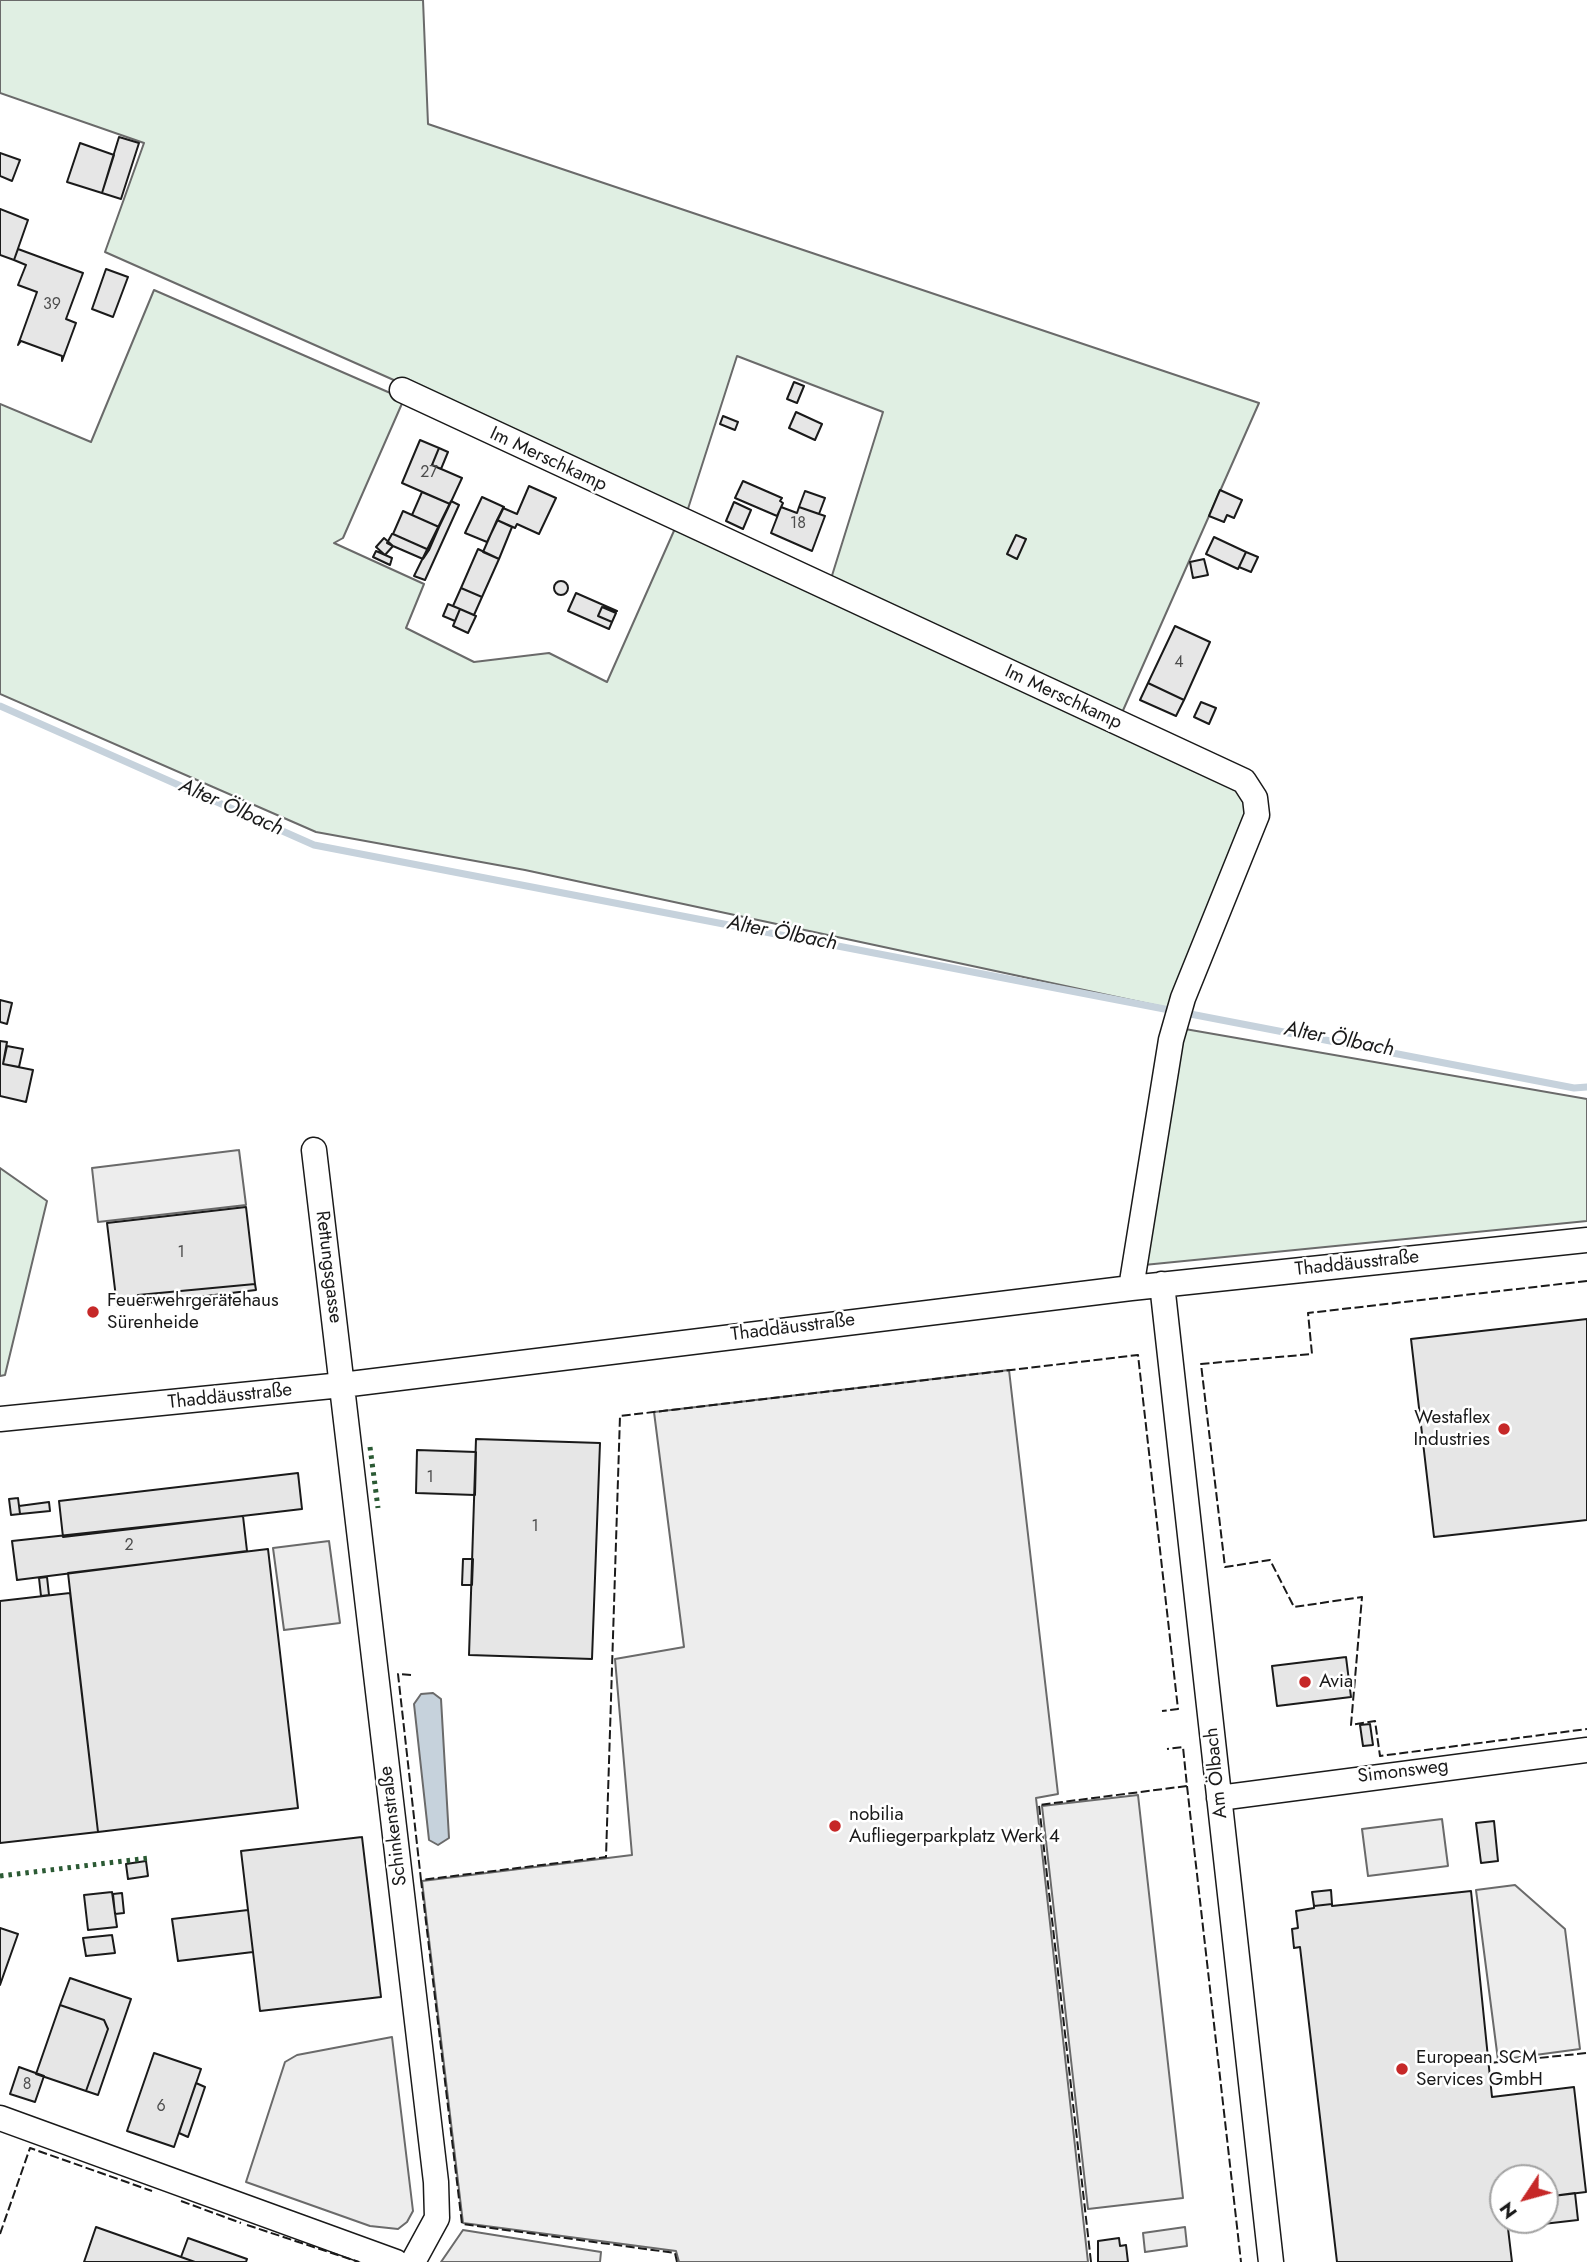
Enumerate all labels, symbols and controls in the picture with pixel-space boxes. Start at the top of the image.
house number: 39 [43,295,61,315]
street label: Im Merschkamp [486,423,610,497]
house number: 27 [420,463,438,483]
house number: 18 [790,514,806,534]
house number: 4 [1174,653,1184,673]
street label: Im Merschkamp [1001,661,1125,735]
water label: Alter Ölbach [175,774,287,842]
water label: Alter Ölbach [725,911,839,957]
water label: Alter Ölbach [1282,1017,1396,1063]
street label: Rettungsgasse [310,1210,346,1324]
house number: 1 [177,1243,185,1263]
street label: Thaddäusstraße [1294,1246,1420,1282]
place label: Feuerwehrgerätehaus Sürenheide [107,1290,279,1334]
marker: Feuerwehrgerätehaus Sürenheide [85,1304,101,1320]
street label: Thaddäusstraße [730,1309,856,1347]
street label: Thaddäusstraße [167,1379,293,1415]
place label: Westaflex Industries [1413,1407,1490,1451]
marker: Westaflex Industries [1496,1421,1512,1437]
house number: 1 [426,1468,434,1488]
house number: 1 [531,1517,539,1537]
house number: 2 [124,1536,134,1556]
place label: Avia [1319,1671,1353,1693]
marker: Avia [1297,1674,1313,1690]
street label: Am Ölbach [1201,1726,1233,1820]
street label: Simonsweg [1356,1755,1450,1789]
street label: Schinkenstraße [375,1765,413,1887]
place label: nobilia Aufliegerparkplatz Werk 4 [849,1804,1060,1848]
marker: nobilia Aufliegerparkplatz Werk 4 [827,1818,843,1834]
place label: European SCM Services GmbH [1416,2047,1543,2091]
marker: European SCM Services GmbH [1394,2061,1410,2077]
house number: 8 [23,2075,31,2095]
house number: 6 [156,2097,166,2117]
north arrow [1489,2164,1559,2234]
text: N [1493,2196,1524,2225]

